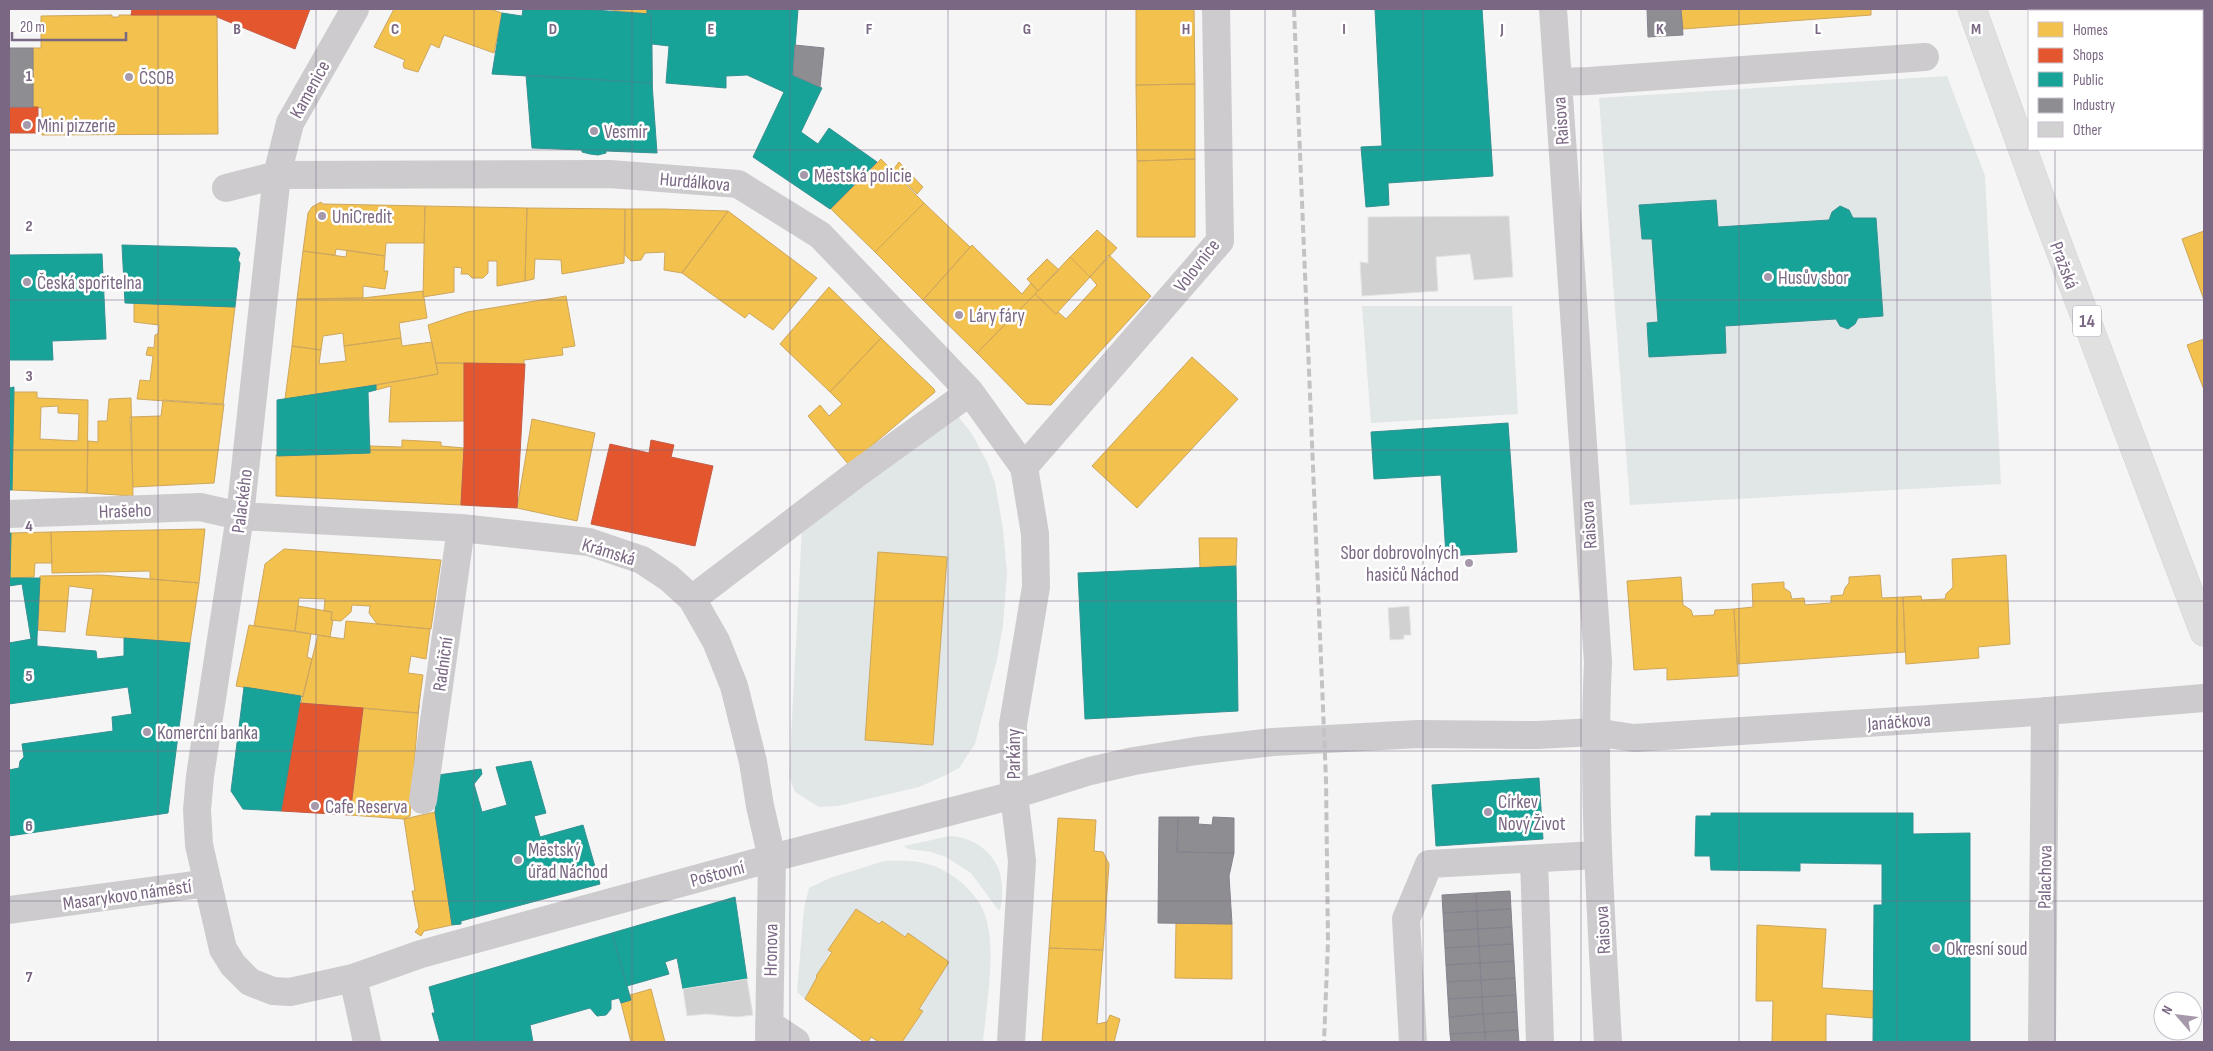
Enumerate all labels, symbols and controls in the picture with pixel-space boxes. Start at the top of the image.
scale bar [12,10,126,42]
legend [2028,10,2203,150]
text: 20 m [20,18,45,37]
text: B [233,20,241,39]
text: C [391,20,399,39]
text: D [549,20,557,39]
text: E [708,20,715,39]
text: F [866,20,873,39]
text: G [1023,20,1031,39]
text: H [1182,20,1190,39]
text: I [1342,20,1346,39]
text: J [1499,20,1504,39]
text: K [1656,20,1664,39]
text: L [1815,20,1822,39]
text: M [1971,20,1981,39]
text: Homes [2073,21,2108,40]
text: Shops [2073,46,2104,65]
street label: Kamenice [285,57,336,123]
text: 1 [26,67,33,86]
place label: ČSOB [139,67,174,90]
marker: ČSOB [123,71,135,83]
text: Public [2073,71,2104,90]
street label: Raisova [1548,96,1575,146]
text: Industry [2073,96,2115,115]
place label: Mini pizzerie [37,115,116,138]
marker: Mini pizzerie [21,119,33,131]
place label: Vesmír [604,121,648,144]
text: Other [2073,121,2102,140]
marker: Vesmír [588,125,600,137]
place label: Městská policie [814,165,912,188]
street label: Hurdálkova [659,168,731,197]
marker: Městská policie [798,169,810,181]
place label: UniCredit [332,206,392,229]
marker: UniCredit [316,210,328,222]
text: 2 [25,217,33,236]
street label: Volovnice [1169,235,1225,297]
street label: Pražská [2044,239,2083,292]
place label: Husův sbor [1778,267,1849,290]
marker: Husův sbor [1762,271,1774,283]
place label: Česká spořitelna [37,272,142,295]
marker: Česká spořitelna [21,276,33,288]
place label: Láry fáry [969,305,1026,328]
road number: 14 [2073,306,2101,336]
marker: Láry fáry [953,309,965,321]
text: 3 [25,367,33,386]
street label: Palackého [227,468,258,534]
street label: Hrašeho [98,499,152,524]
street label: Raisova [1576,500,1603,550]
text: 4 [25,517,33,536]
street label: Krámská [579,533,638,571]
place label: Sbor dobrovolných hasičů Náchod [1340,542,1459,587]
marker: Sbor dobrovolných hasičů Náchod [1463,557,1475,569]
street label: Radniční [428,635,459,693]
text: 5 [25,667,33,686]
street label: Janáčkova [1866,709,1931,736]
place label: Komerční banka [157,722,258,745]
marker: Komerční banka [141,726,153,738]
street label: Parkány [1003,728,1026,779]
place label: Církev Nový Život [1498,791,1566,836]
place label: Cafe Reserva [325,796,408,819]
marker: Cafe Reserva [309,800,321,812]
marker: Církev Nový Život [1482,806,1494,818]
text: 6 [25,817,33,836]
place label: Městský úřad Náchod [528,839,608,884]
street label: Palachova [2033,845,2058,909]
marker: Městský úřad Náchod [512,854,524,866]
street label: Poštovní [688,856,747,893]
street label: Masarykovo náměstí [61,875,194,916]
street label: Raisova [1591,905,1616,955]
street label: Hronova [760,923,783,977]
place label: Okresní soud [1946,938,2028,961]
marker: Okresní soud [1930,942,1942,954]
text: 7 [26,968,33,987]
north arrow [2153,991,2203,1041]
text: N [2158,1003,2176,1017]

